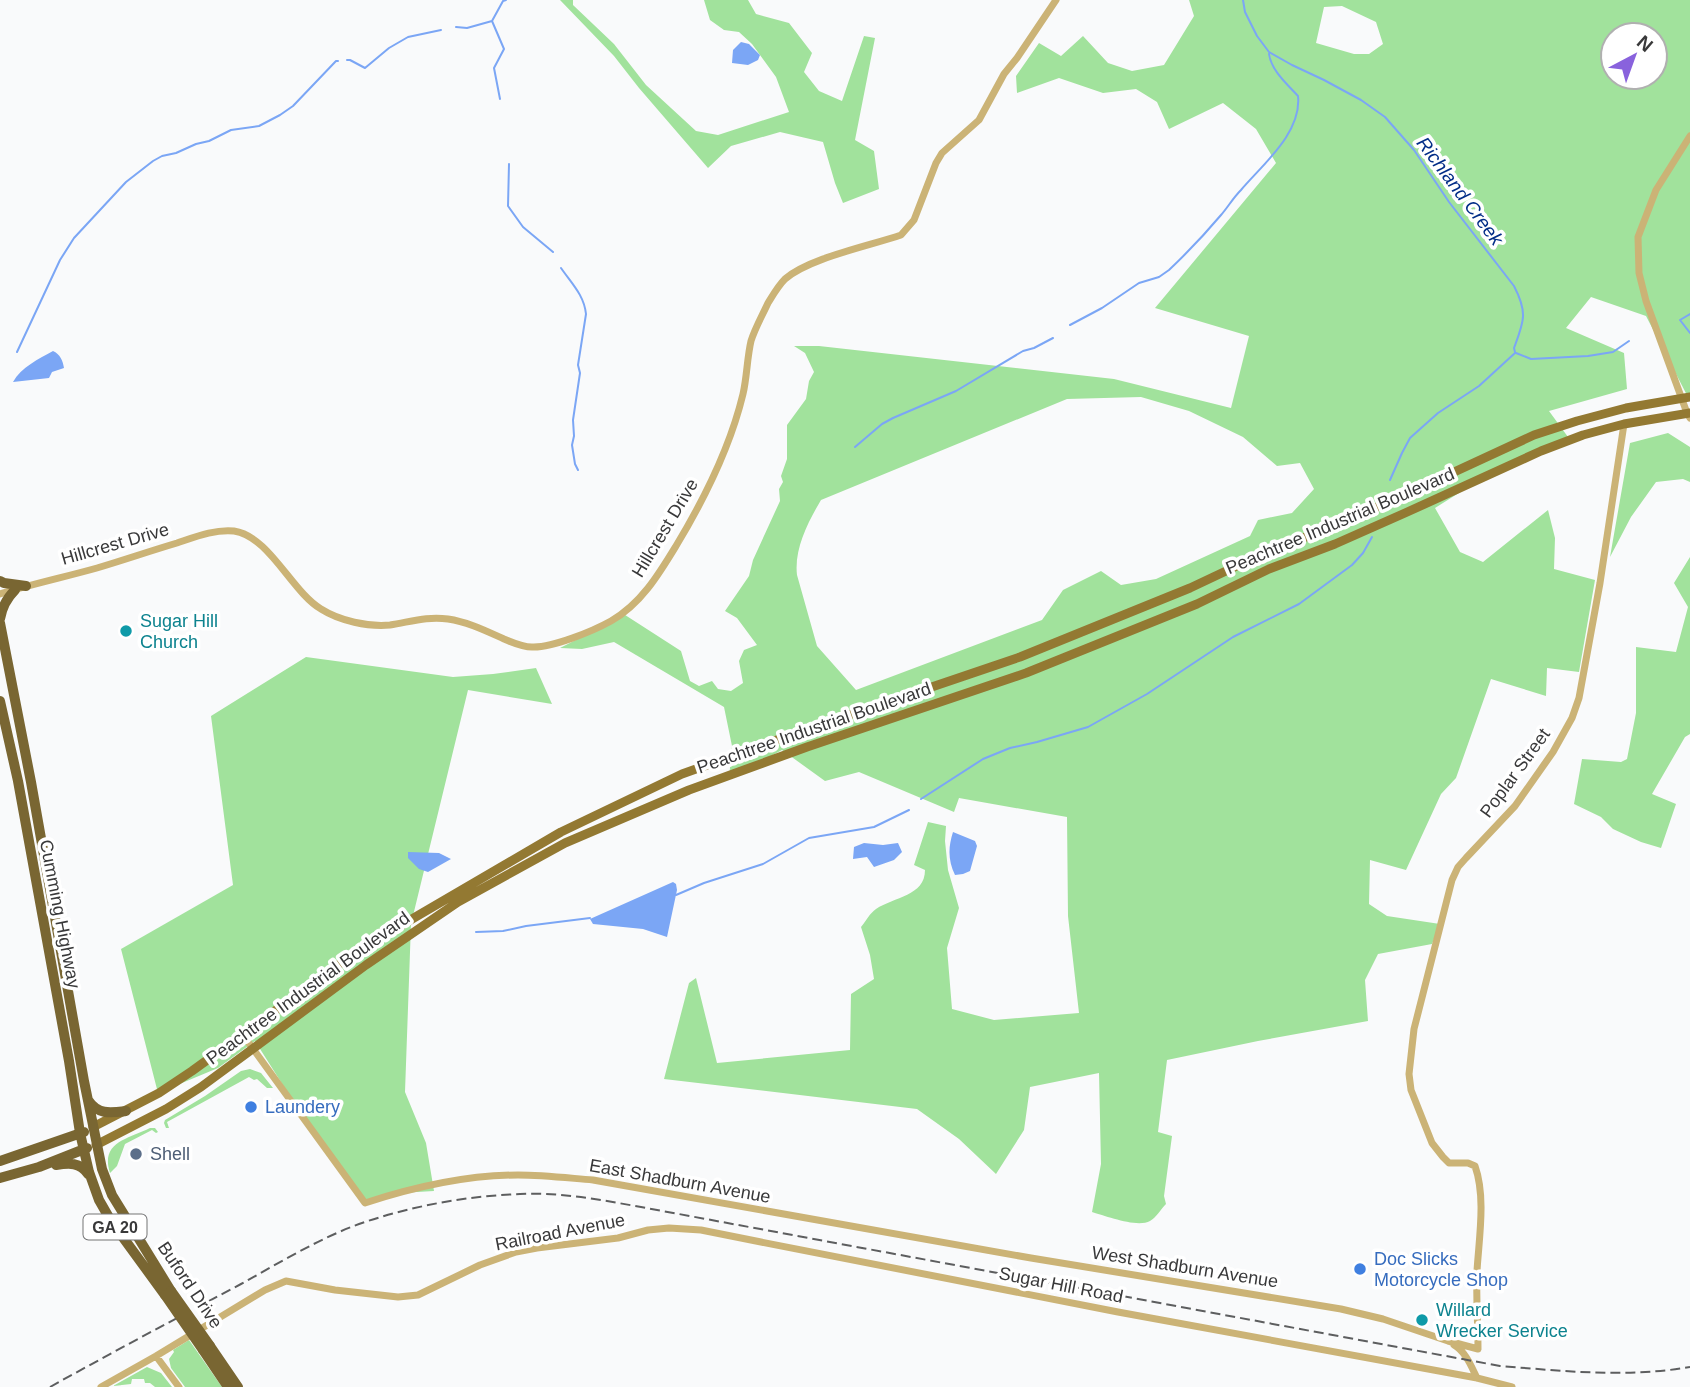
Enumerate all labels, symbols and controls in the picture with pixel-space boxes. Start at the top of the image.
north arrow [1599,21,1669,91]
text: N [1633,31,1657,56]
water label: Richland Creek [1413,133,1508,250]
street label: Peachtree Industrial Boulevard [1223,464,1457,578]
street label: Hillcrest Drive [628,475,702,581]
street label: Hillcrest Drive [59,519,171,569]
place label: Sugar Hill Church [140,611,218,652]
marker: Sugar Hill Church [118,623,134,639]
street label: Peachtree Industrial Boulevard [694,678,934,778]
street label: Poplar Street [1476,725,1554,821]
street label: Cumming Highway [36,838,84,990]
street label: Peachtree Industrial Boulevard [203,908,413,1068]
place label: Laundery [265,1097,340,1117]
marker: Laundery [243,1099,259,1115]
place label: Shell [150,1144,190,1164]
marker: Shell [128,1146,144,1162]
street label: East Shadburn Avenue [588,1155,772,1207]
street label: Railroad Avenue [493,1210,627,1254]
road number: GA 20 [83,1214,146,1240]
street label: Buford Drive [154,1238,226,1332]
street label: West Shadburn Avenue [1090,1242,1280,1292]
place label: Doc Slicks Motorcycle Shop [1374,1249,1508,1290]
marker: Doc Slicks Motorcycle Shop [1352,1261,1368,1277]
street label: Sugar Hill Road [997,1263,1125,1307]
place label: Willard Wrecker Service [1436,1300,1568,1341]
marker: Willard Wrecker Service [1414,1312,1430,1328]

